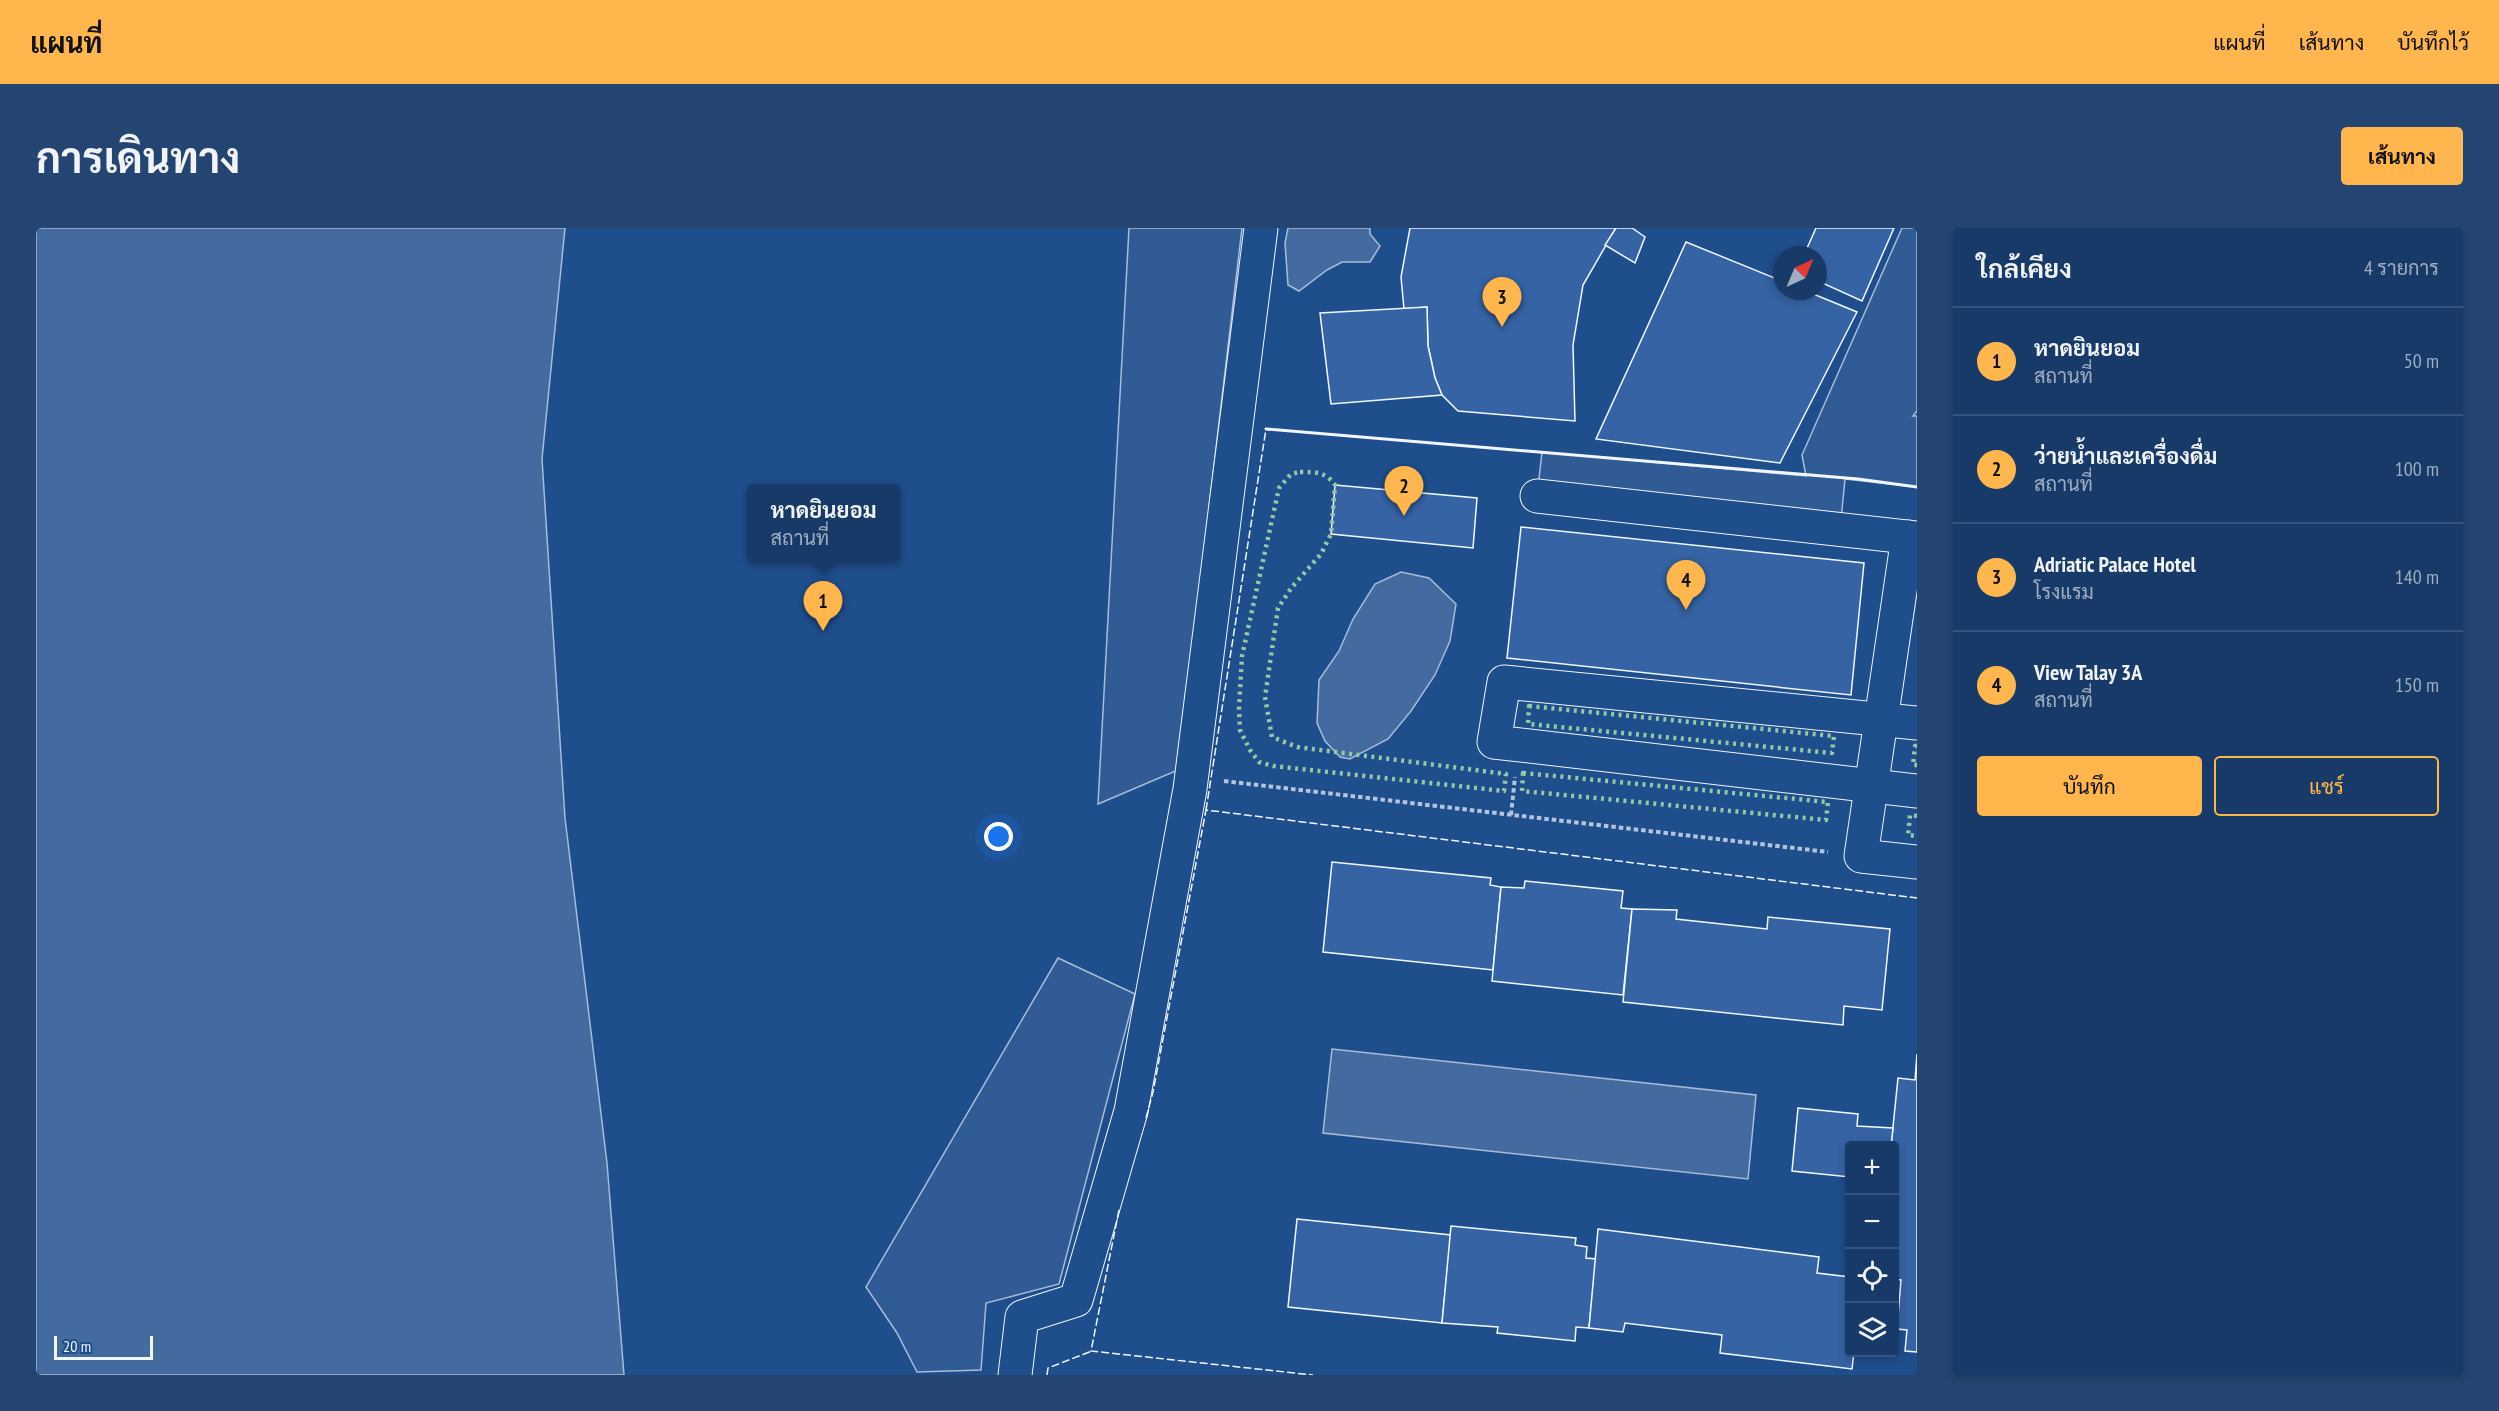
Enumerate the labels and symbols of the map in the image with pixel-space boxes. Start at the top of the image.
north arrow [1773,246,1827,300]
pin: 3 [1482,278,1522,327]
pin: 2 [1384,466,1424,516]
pin: 4 [1666,560,1706,610]
pin: 1 [804,582,842,631]
your location [984,822,1013,851]
scale bar [54,1333,153,1360]

